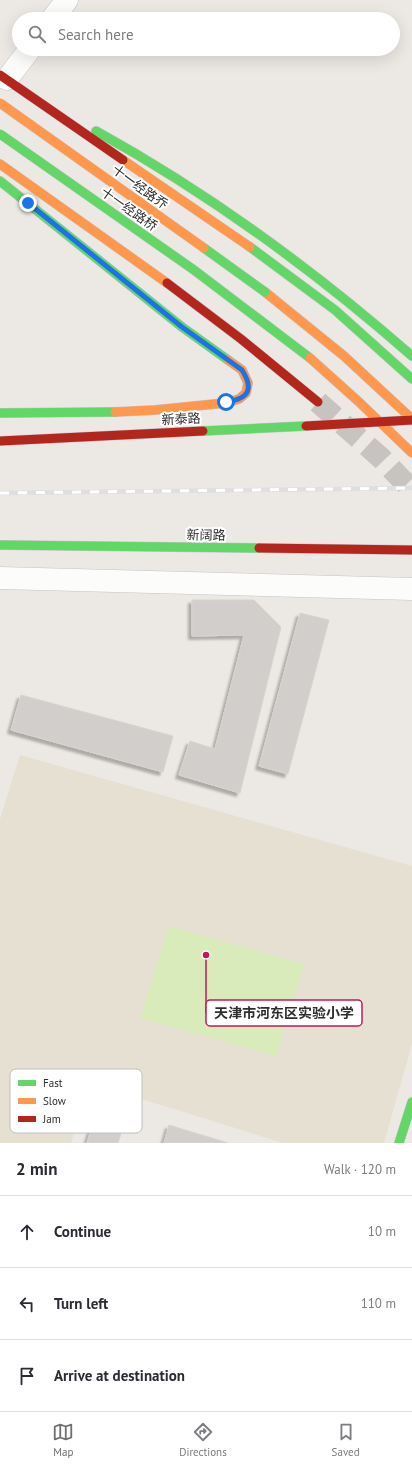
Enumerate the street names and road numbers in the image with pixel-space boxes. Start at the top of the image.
street label: 十一经路乔 [109,161,171,213]
street label: 十一经路桥 [97,183,161,235]
street label: 新泰路 [161,409,201,429]
street label: 新阔路 [186,526,226,544]

